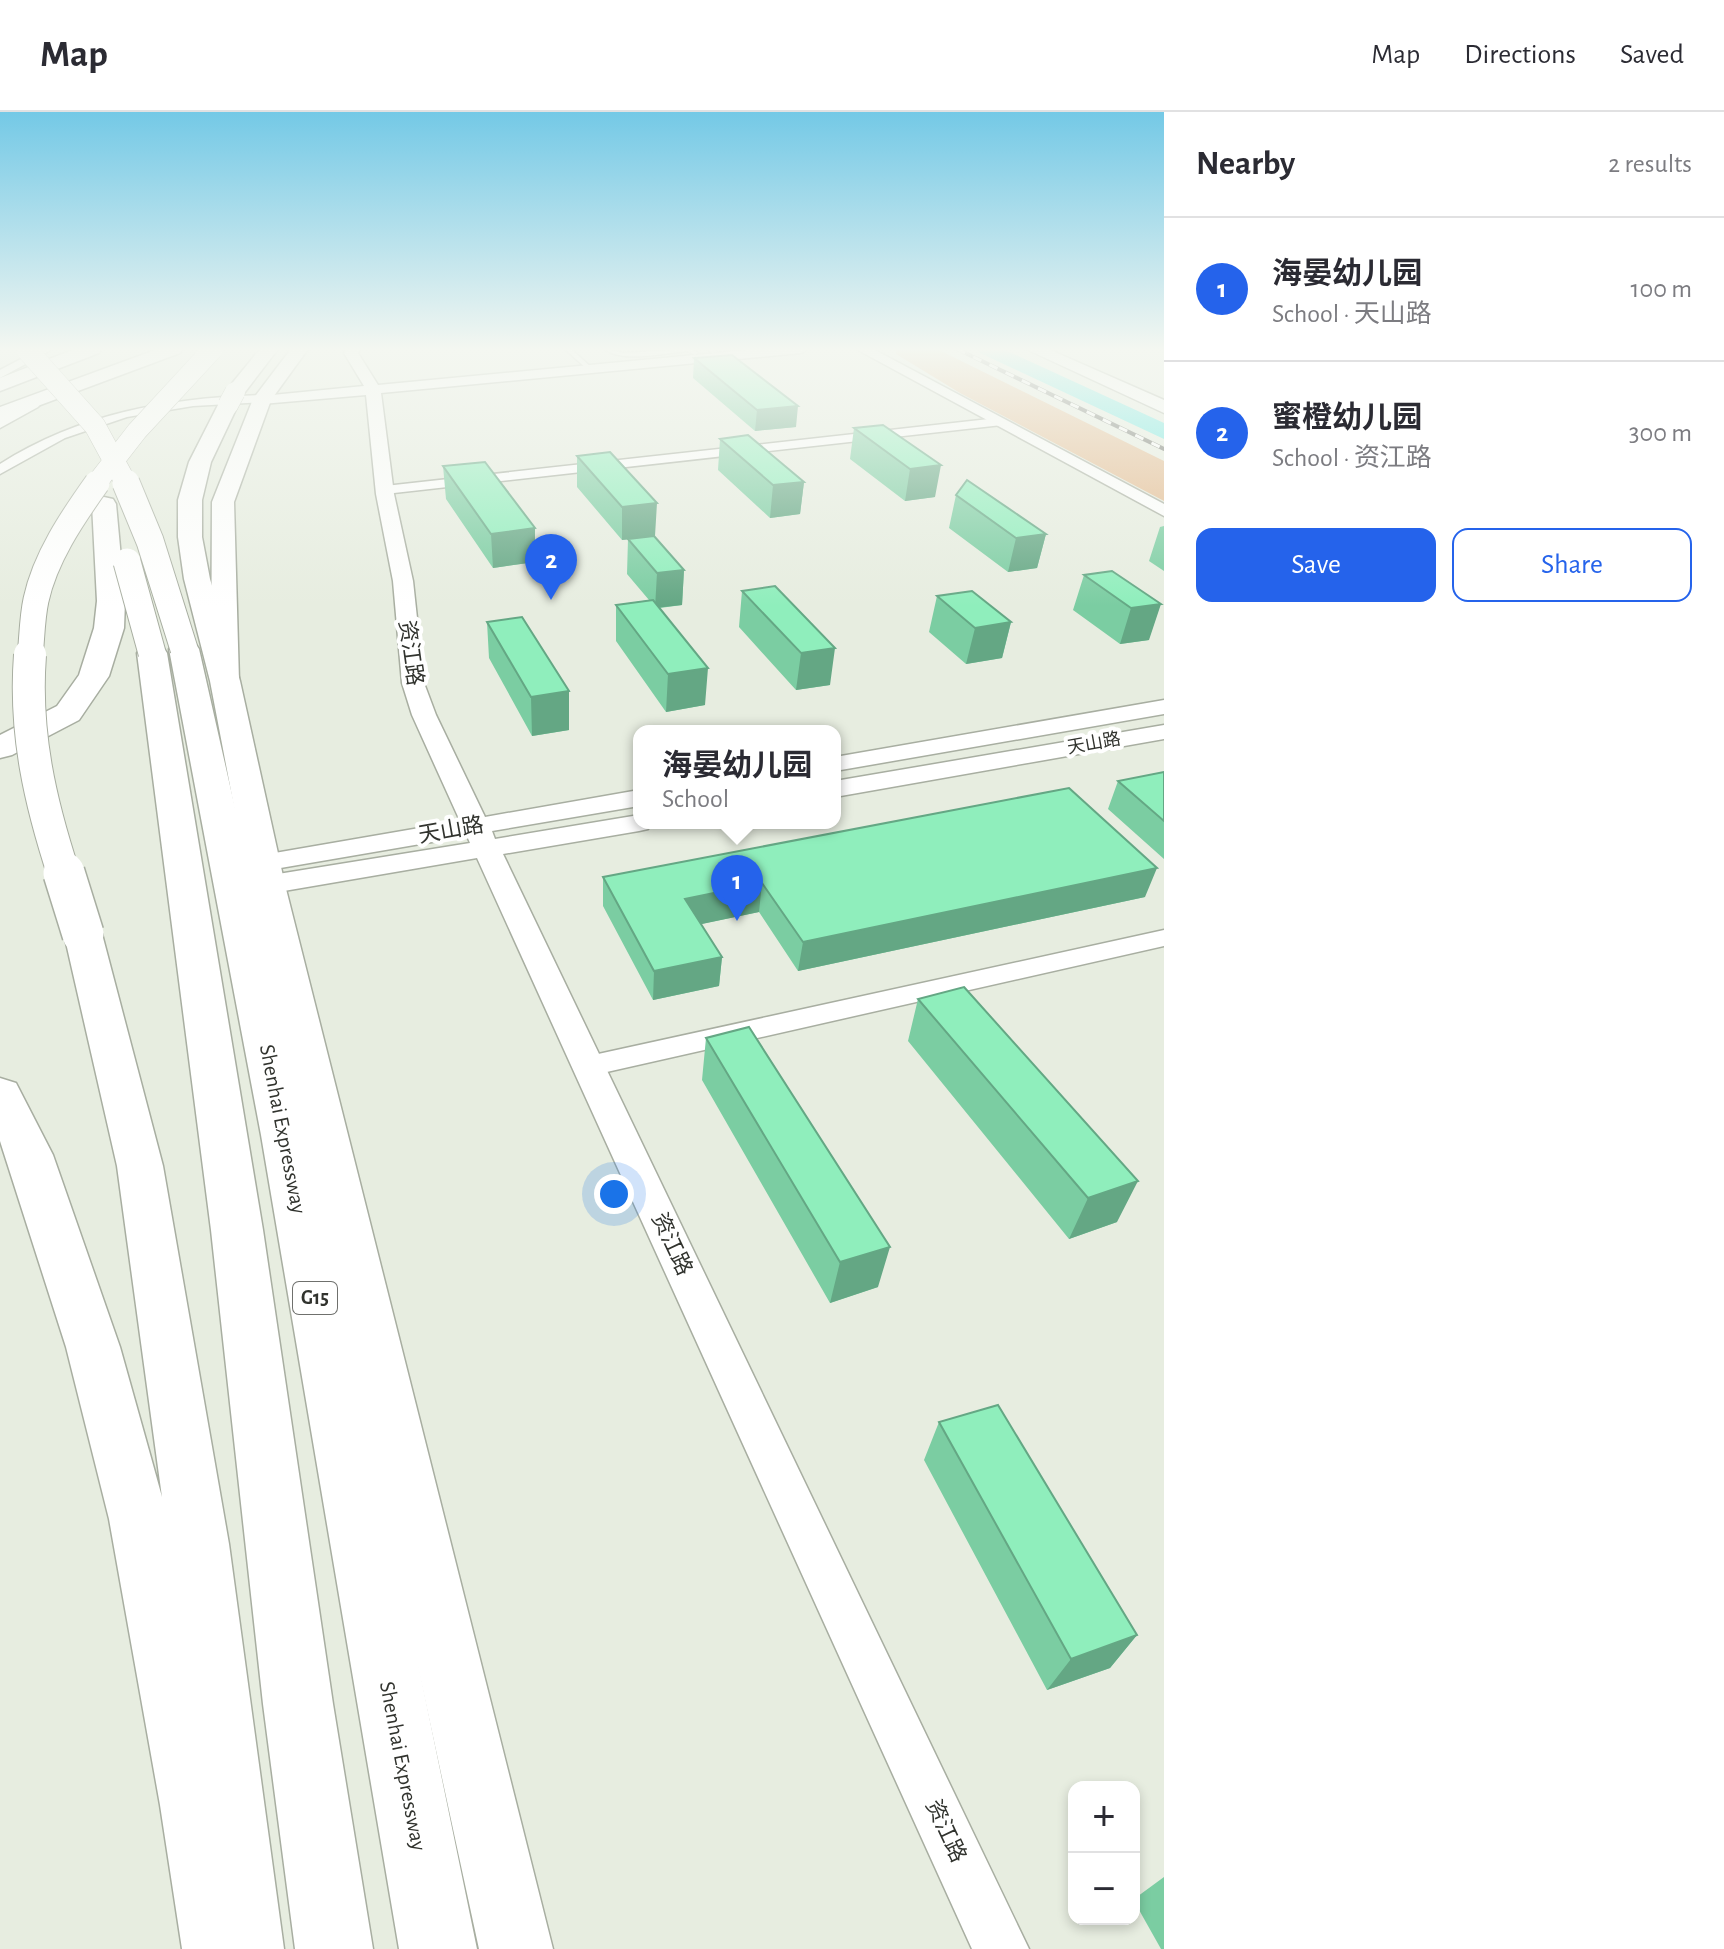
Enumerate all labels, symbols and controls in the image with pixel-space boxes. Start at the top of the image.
text: Map [40,36,108,74]
text: Map [1371,41,1420,69]
text: Directions [1464,41,1576,69]
text: Saved [1620,41,1684,69]
text: Nearby [1196,147,1295,181]
text: 2 results [1608,151,1692,177]
text: 海晏幼儿园 [1272,259,1422,289]
text: 1 [1217,276,1227,302]
text: 100 m [1631,276,1692,302]
text: School · 天山路 [1272,301,1432,327]
text: 蜜橙幼儿园 [1272,403,1422,433]
text: 2 [1216,420,1228,446]
text: 300 m [1629,420,1692,446]
text: School · 资江路 [1272,445,1432,471]
button: Save [1196,528,1436,602]
button: Share [1452,528,1692,602]
pin: 2 [525,534,577,600]
street label: 资江路 [396,619,427,687]
popup [633,725,841,829]
street label: 天山路 [1066,728,1122,758]
text: 海晏幼儿园 [662,751,812,781]
text: School [662,786,729,812]
street label: 天山路 [416,812,485,847]
pin: 1 [711,855,763,921]
street label: Shenhai Expressway [256,1042,310,1216]
your location [594,1174,634,1214]
street label: 资江路 [648,1209,697,1279]
road number: G15 [293,1282,337,1314]
street label: Shenhai Expressway [376,1679,430,1853]
map controls [1068,1781,1140,1925]
button: + [1068,1781,1140,1853]
street label: 资江路 [922,1796,971,1866]
button: − [1068,1853,1140,1925]

